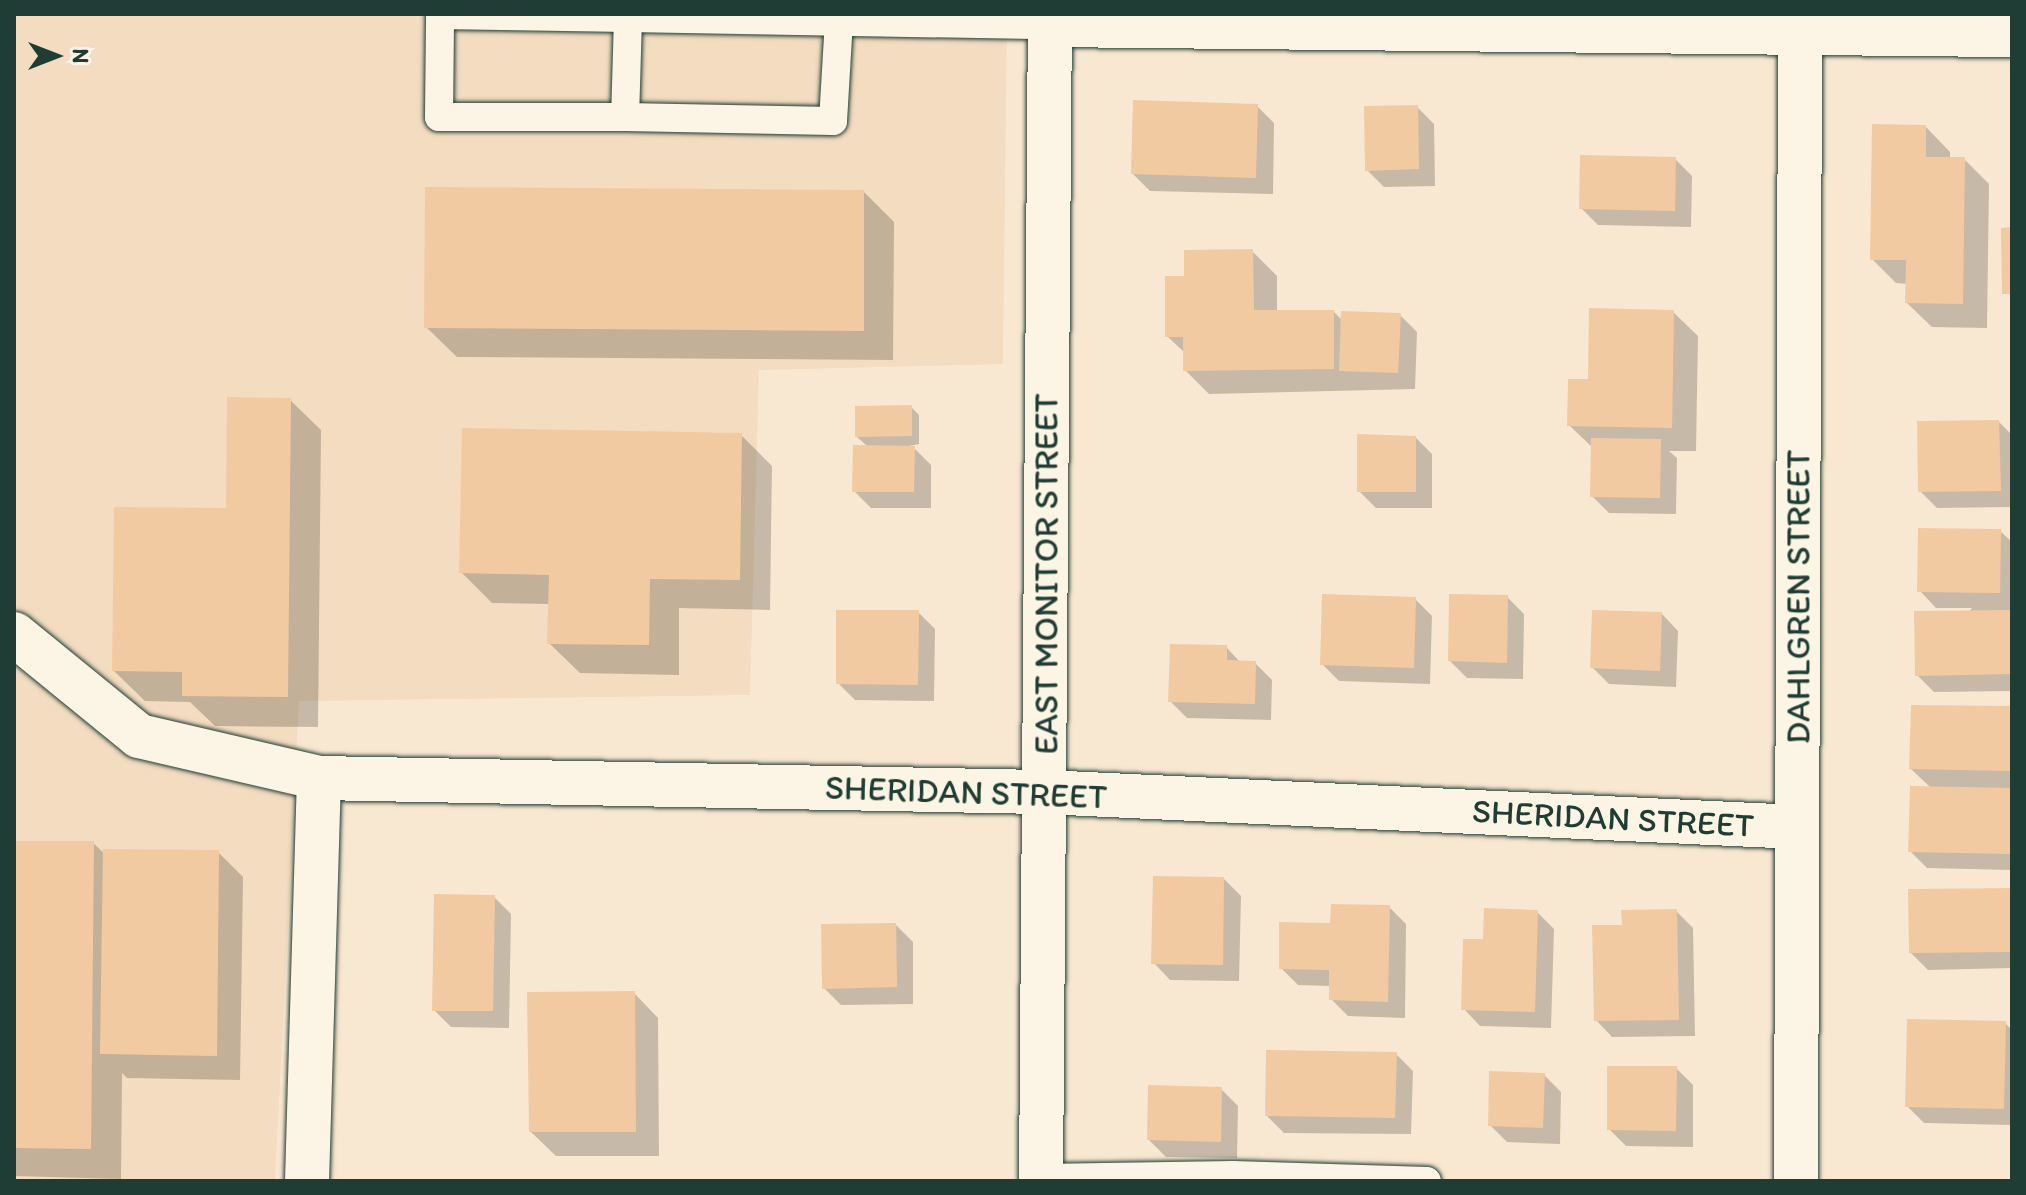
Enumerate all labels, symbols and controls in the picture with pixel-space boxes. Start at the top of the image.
north arrow [16,16,96,96]
text: N [67,49,94,63]
street label: EAST MONITOR STREET [1026,395,1066,753]
street label: DAHLGREN STREET [1778,450,1818,744]
street label: SHERIDAN STREET [824,767,1108,817]
street label: SHERIDAN STREET [1471,790,1755,846]

